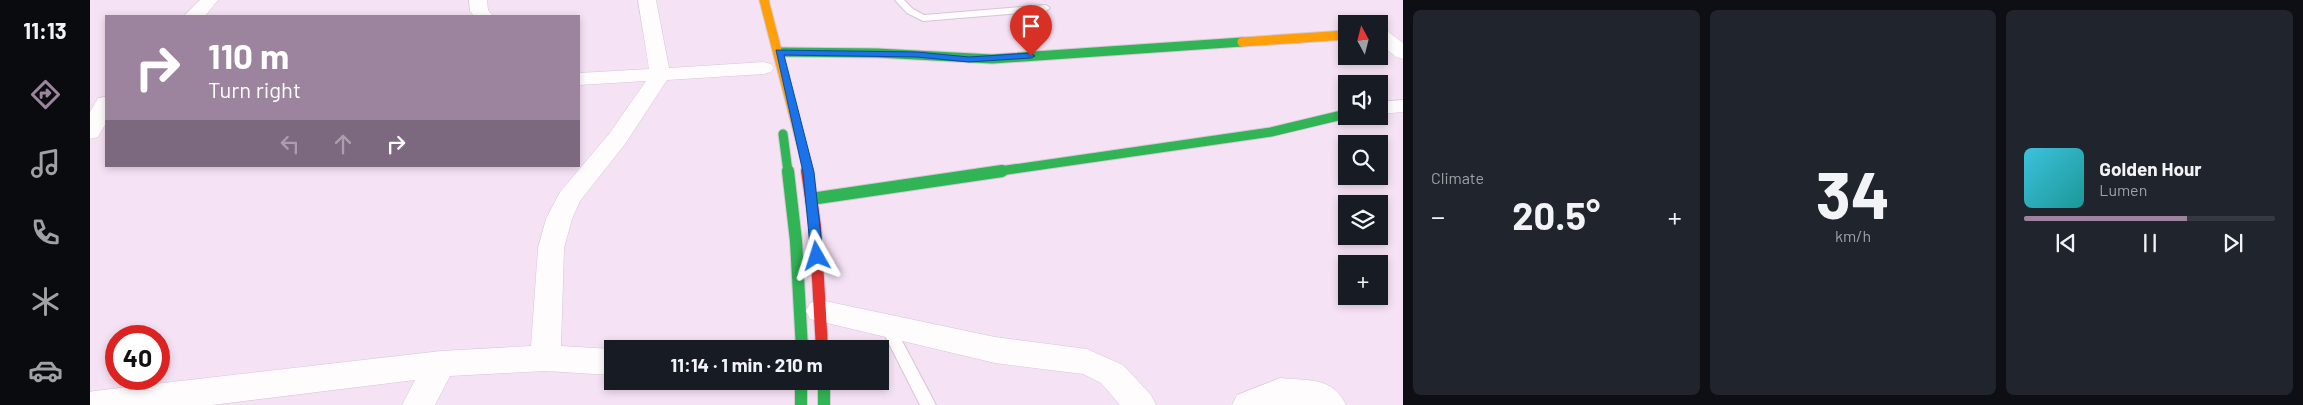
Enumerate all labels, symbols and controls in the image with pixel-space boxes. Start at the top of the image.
pin [1010,5,1052,56]
icon: arrive [1017,12,1045,40]
north arrow [1338,15,1388,65]
map controls [1338,15,1388,305]
text: 11:13 [23,17,67,43]
text: 110 m [208,34,289,76]
icon: right [125,35,190,100]
button: sound [1338,75,1388,125]
text: Turn right [208,76,301,102]
icon: directions [28,77,63,112]
icon: left [276,130,304,158]
icon: ahead [329,130,357,158]
icon: right [382,130,410,158]
button: search [1338,135,1388,185]
icon: music [28,146,63,181]
text: 34 [1816,154,1890,232]
text: Golden Hour [2099,157,2202,180]
text: Climate [1431,168,1484,187]
text: Lumen [2099,180,2147,199]
text: 20.5° [1512,192,1600,238]
button: layers [1338,195,1388,245]
text: − [1431,199,1445,233]
text: + [1668,199,1682,233]
icon: phone [28,215,63,250]
text: km/h [1835,226,1871,245]
position arrow [790,229,842,281]
icon: previous [2052,229,2080,257]
icon: pause [2136,229,2164,257]
icon: next [2219,229,2247,257]
button: + [1338,255,1388,305]
icon: climate [28,284,63,319]
speed limit sign: 40 [105,325,170,390]
icon: car [28,353,63,388]
text: 11:14 · 1 min · 210 m [670,353,823,376]

